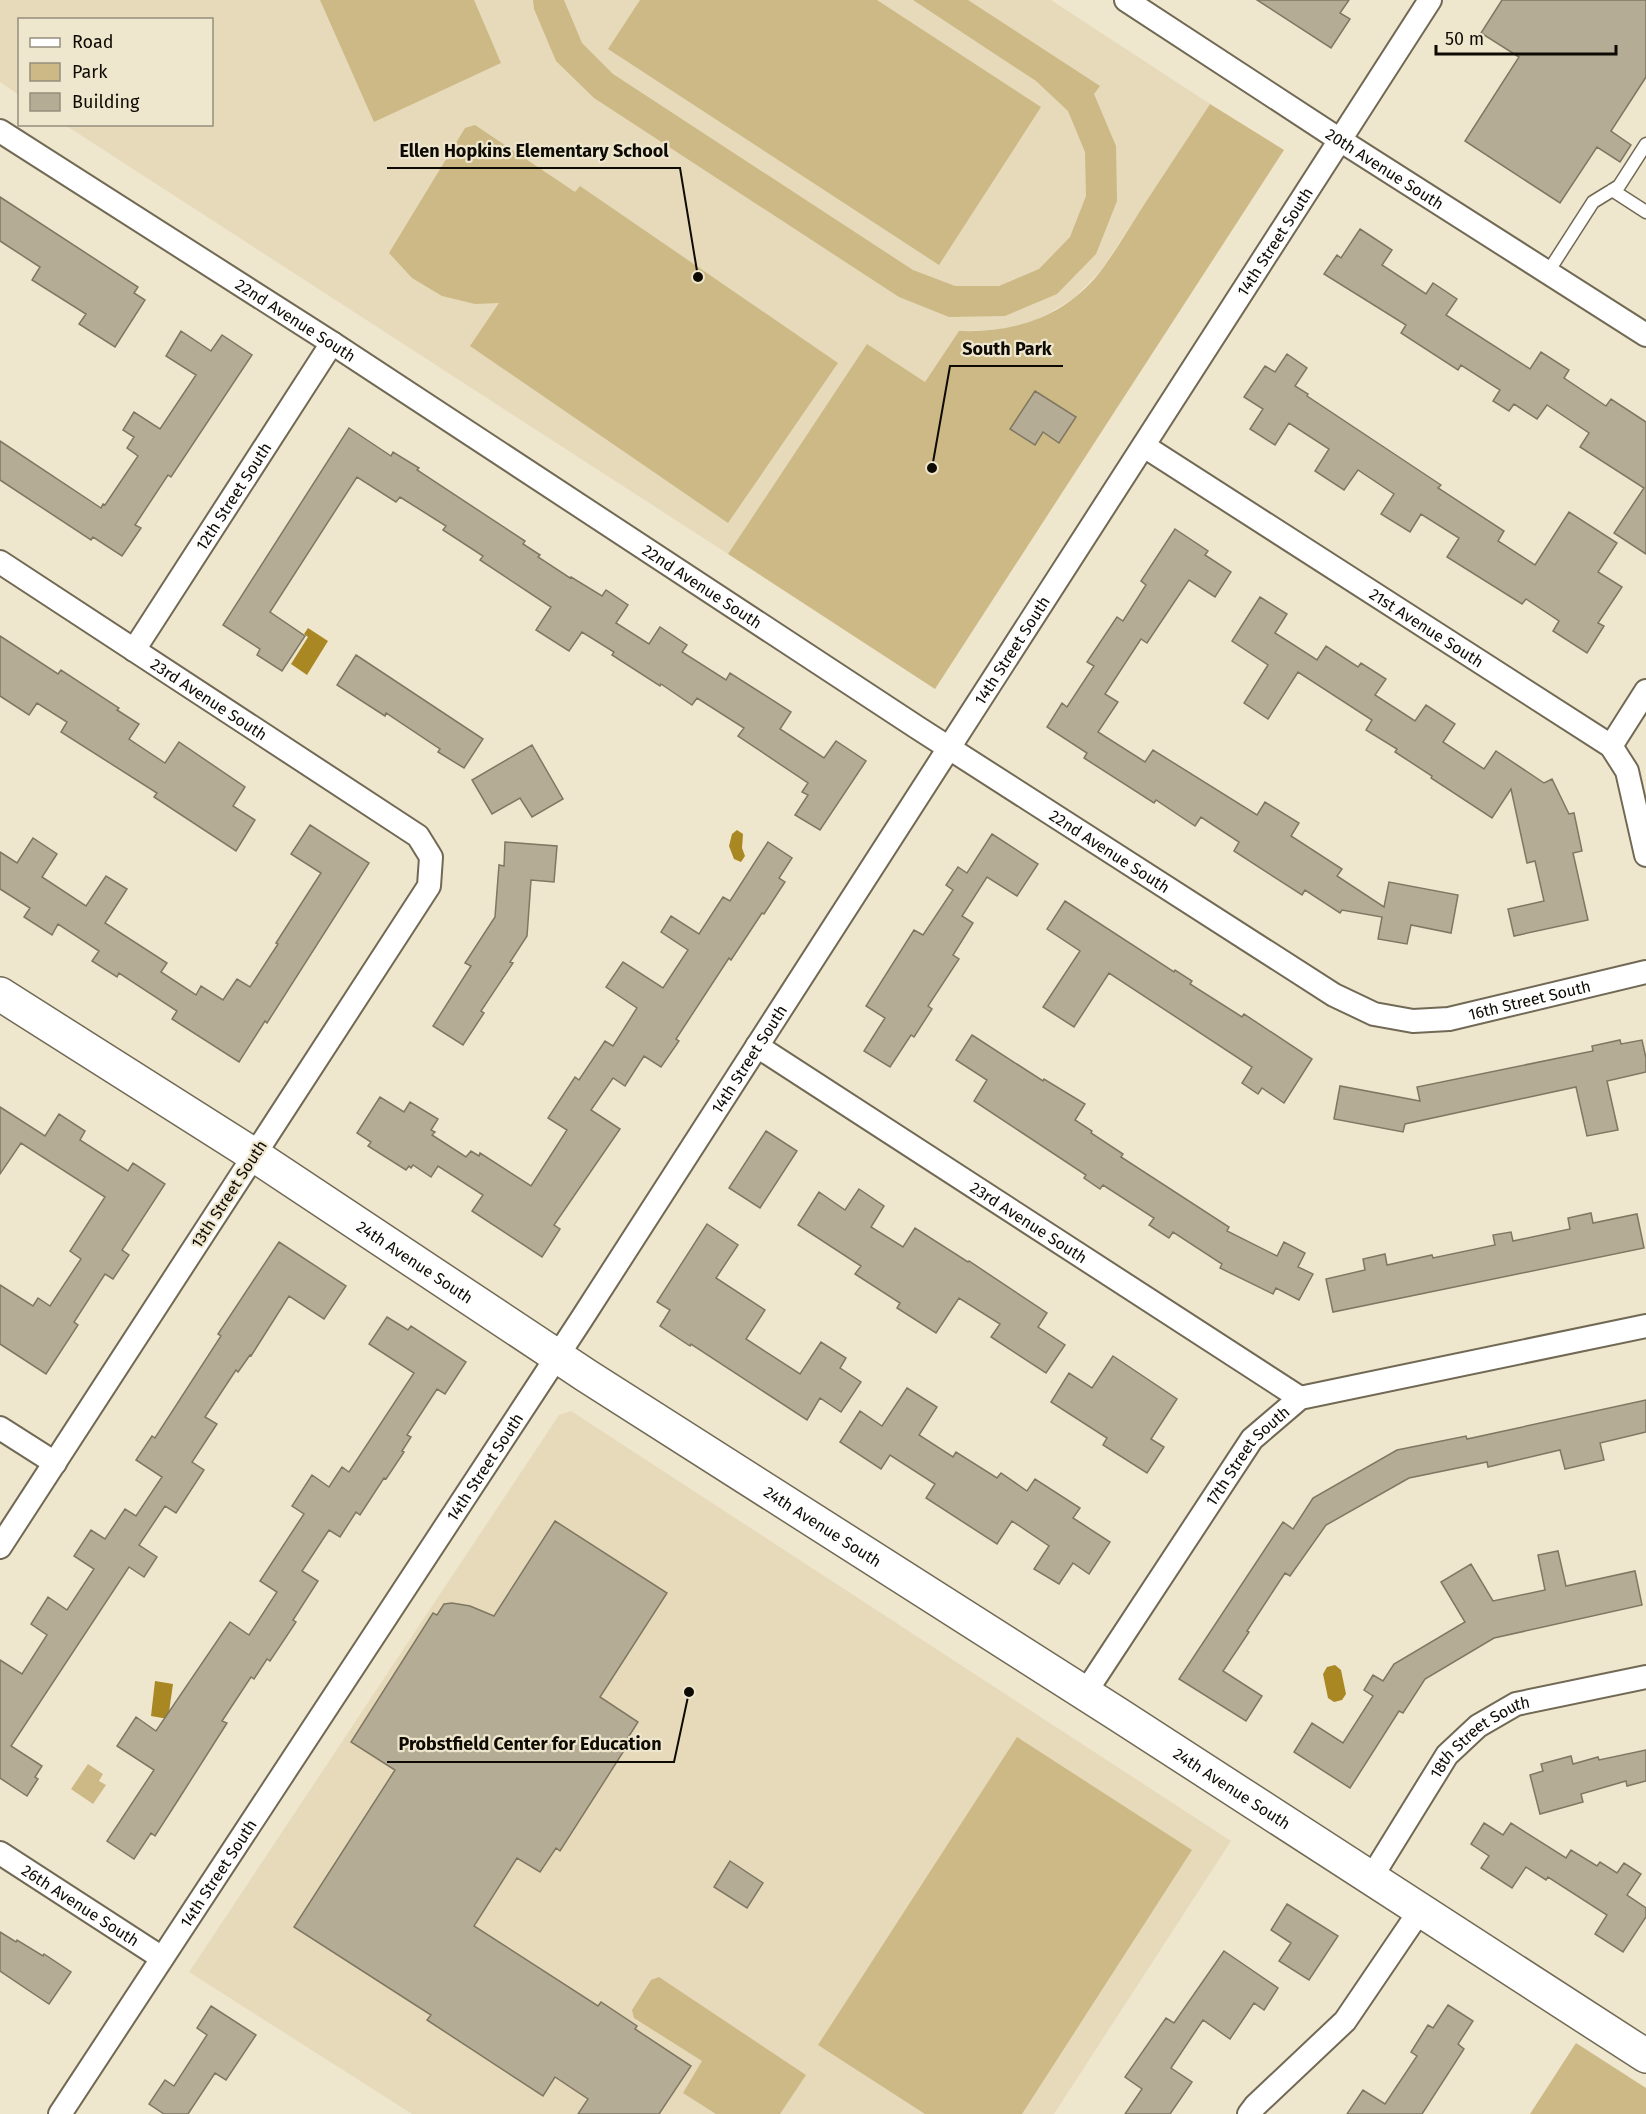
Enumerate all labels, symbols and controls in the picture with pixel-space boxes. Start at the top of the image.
legend [18,18,213,126]
scale bar [1436,18,1616,56]
text: 50 m [1445,28,1484,50]
text: Road [72,31,114,53]
text: Park [72,61,108,83]
text: Building [72,91,140,113]
street label: 20th Avenue South [1322,124,1447,213]
callout: Ellen Hopkins Elementary School [387,132,680,168]
text: Ellen Hopkins Elementary School [399,140,669,162]
street label: 14th Street South [1233,184,1317,299]
street label: 22nd Avenue South [232,274,359,366]
callout: South Park [950,330,1063,366]
text: South Park [962,338,1053,360]
street label: 12th Street South [191,439,275,554]
street label: 22nd Avenue South [639,540,766,632]
street label: 21st Avenue South [1366,584,1487,671]
street label: 14th Street South [970,592,1054,708]
street label: 23rd Avenue South [147,654,271,744]
street label: 22nd Avenue South [1046,806,1173,897]
street label: 16th Street South [1466,976,1592,1024]
street label: 14th Street South [707,1001,791,1117]
street label: 13th Street South [187,1137,271,1251]
street label: 23rd Avenue South [967,1177,1091,1267]
street label: 24th Avenue South [353,1217,477,1307]
street label: 17th Street South [1201,1402,1293,1509]
street label: 14th Street South [442,1409,527,1524]
street label: 24th Avenue South [761,1482,885,1571]
street label: 18th Street South [1426,1692,1531,1782]
callout: Probstfield Center for Education [387,1726,674,1762]
text: Probstfield Center for Education [398,1733,662,1755]
street label: 24th Avenue South [1170,1743,1294,1833]
street label: 14th Street South [176,1816,260,1931]
street label: 26th Avenue South [18,1860,143,1950]

